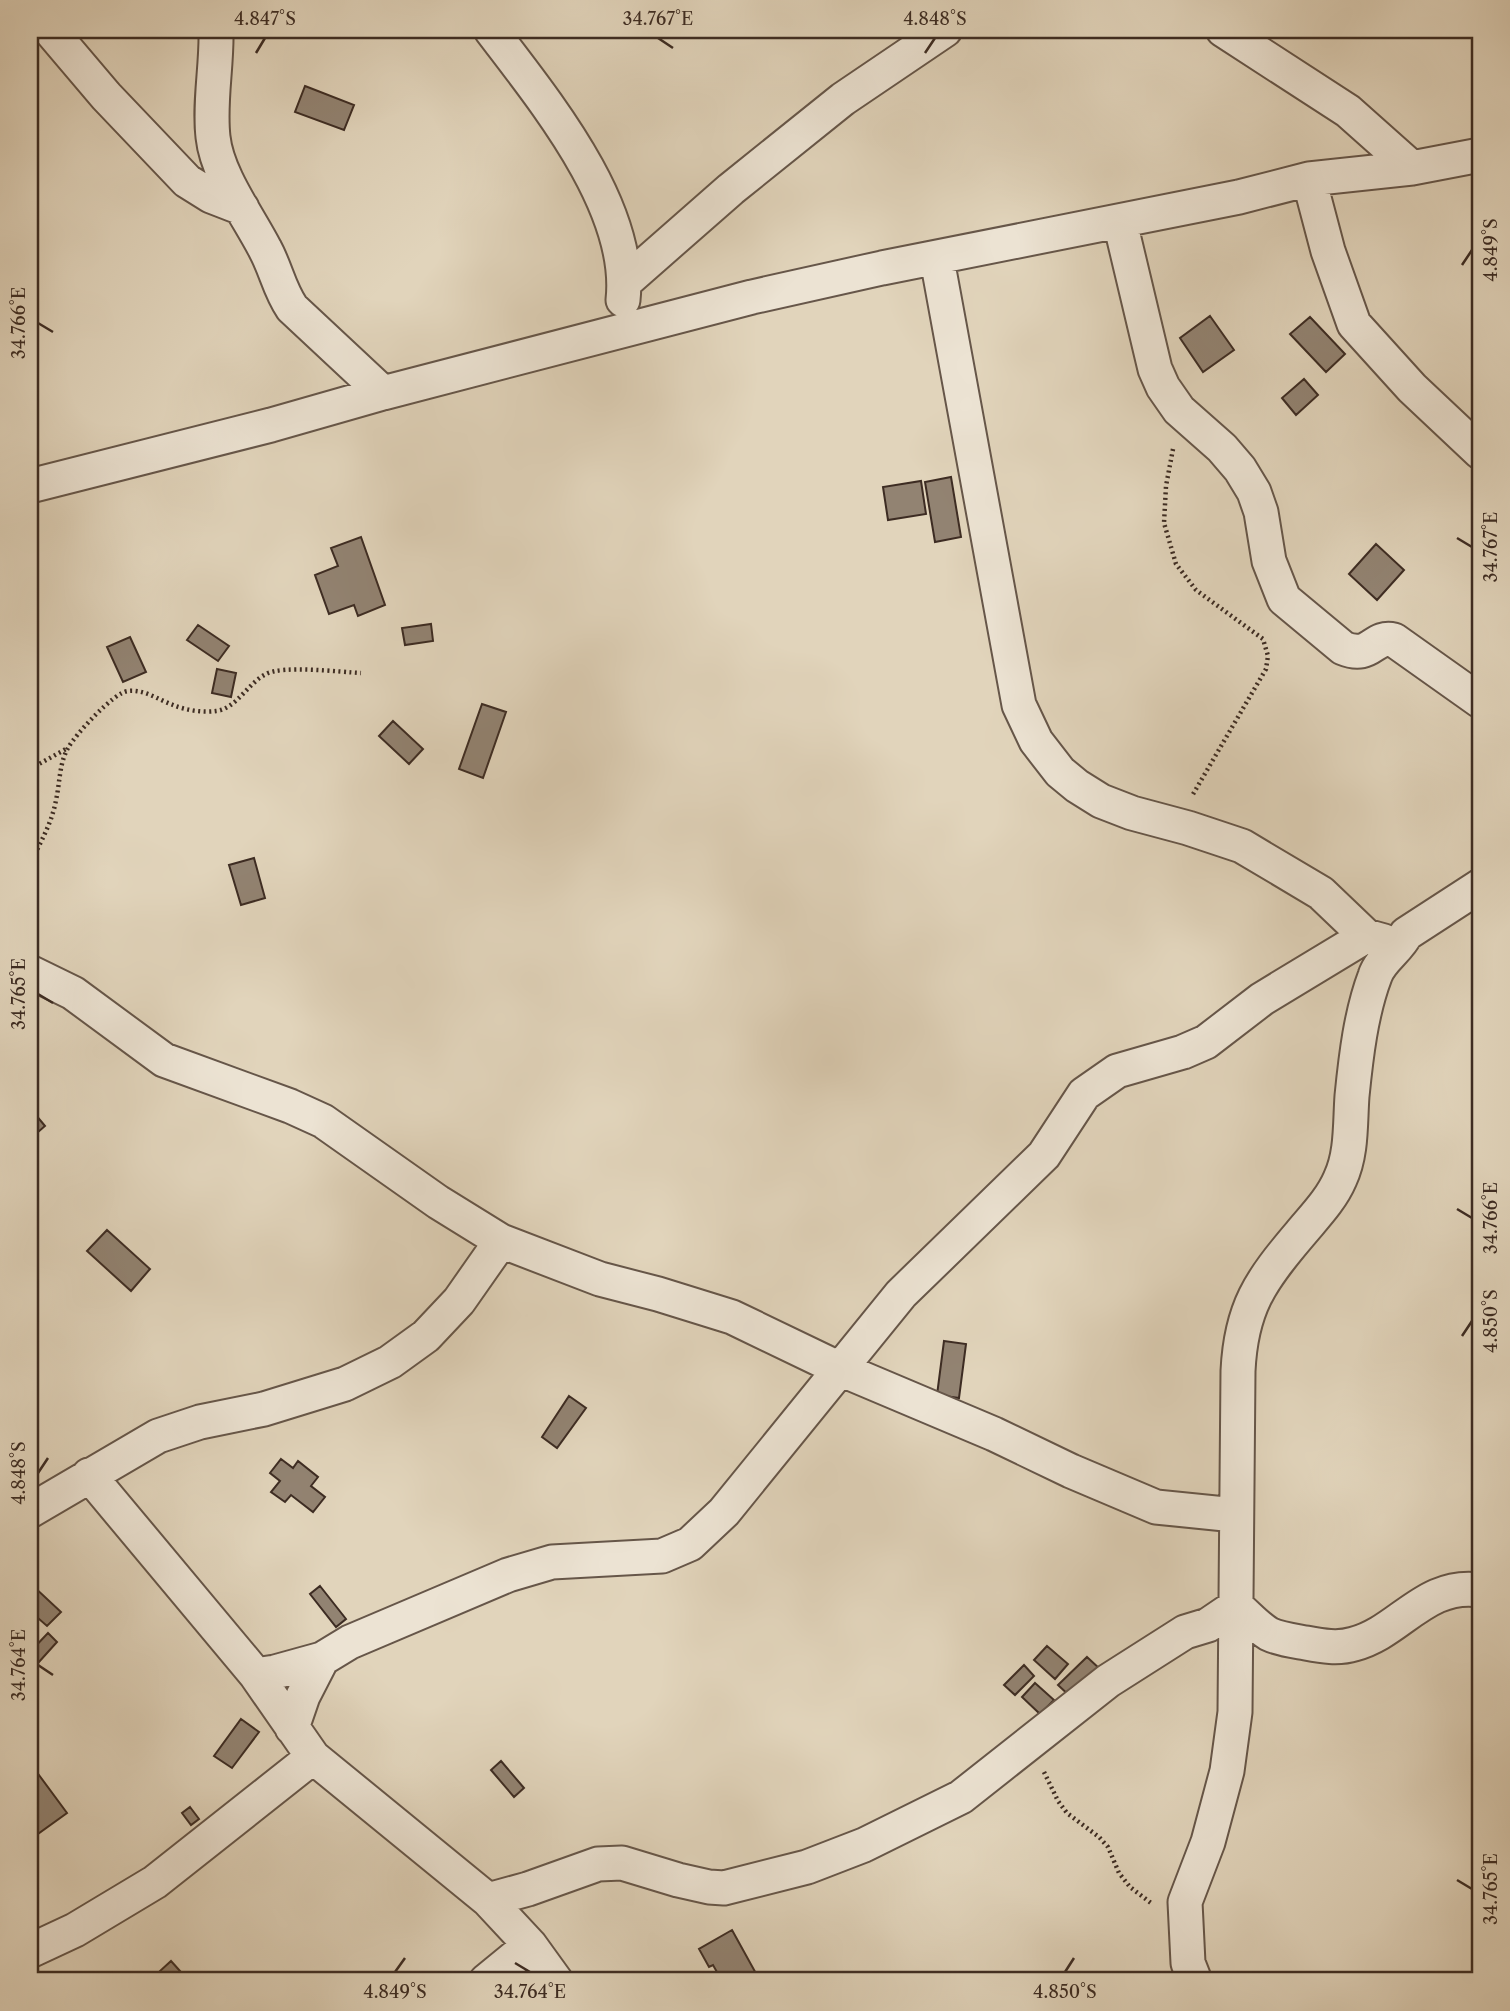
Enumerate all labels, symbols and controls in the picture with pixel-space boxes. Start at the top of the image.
text: 4.847°S [234,8,296,30]
text: 34.767°E [623,8,693,30]
text: 4.848°S [903,8,967,30]
text: 4.849°S [1480,218,1502,282]
text: 34.766°E [8,287,30,359]
text: 34.767°E [1480,512,1502,582]
text: 34.765°E [8,958,30,1030]
text: 34.766°E [1480,1182,1502,1254]
text: 4.850°S [1480,1289,1502,1353]
text: 4.848°S [8,1441,30,1505]
text: 34.764°E [8,1629,30,1701]
text: 34.765°E [1480,1853,1502,1925]
text: 4.849°S [363,1981,427,2003]
text: 34.764°E [494,1981,566,2003]
text: 4.850°S [1033,1981,1097,2003]

